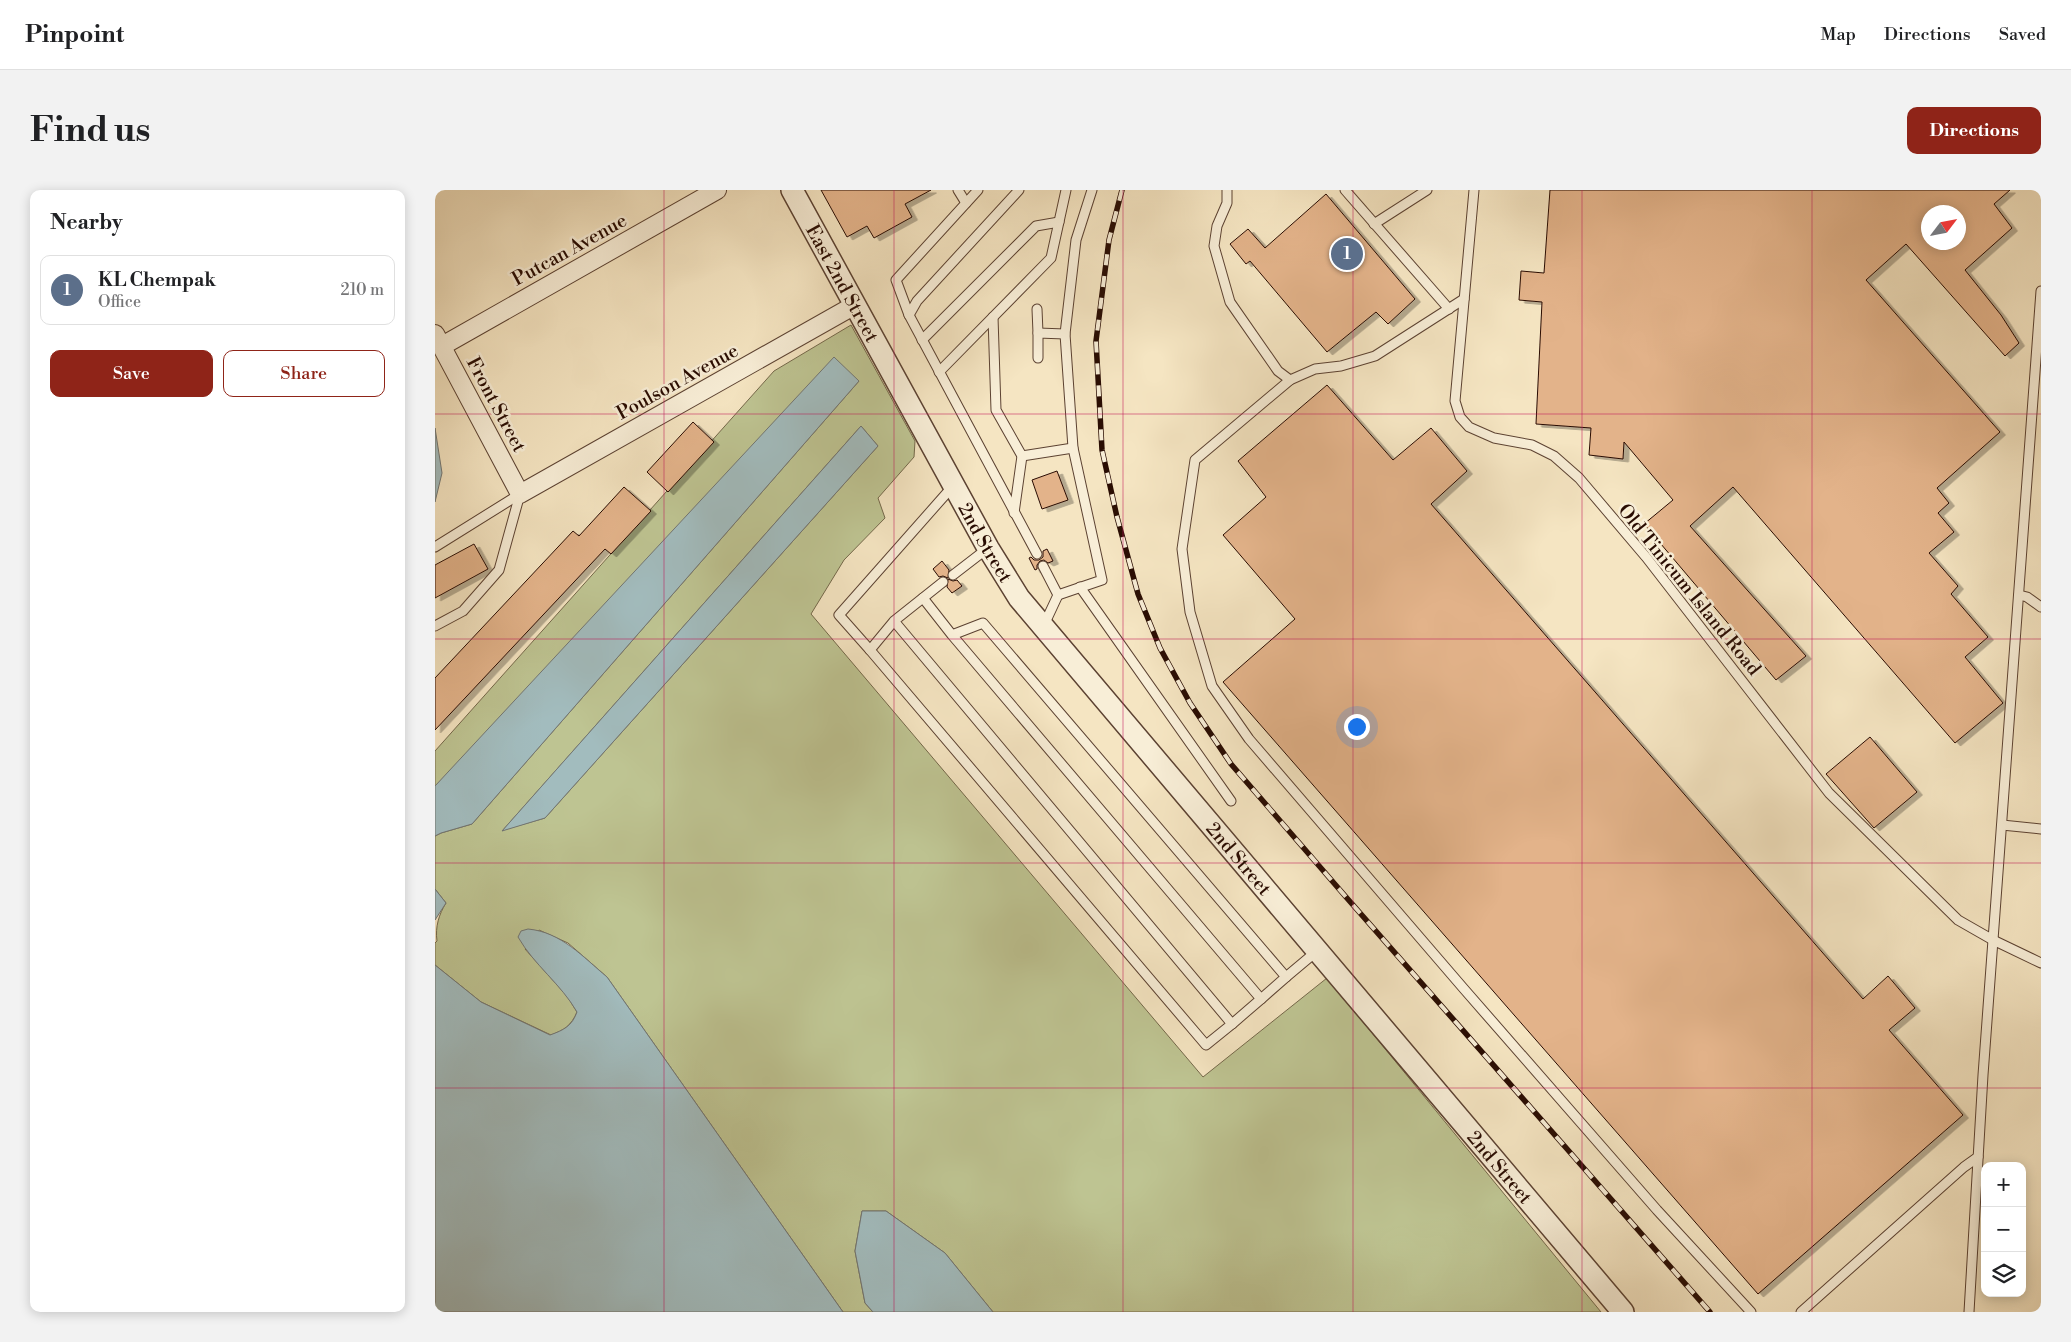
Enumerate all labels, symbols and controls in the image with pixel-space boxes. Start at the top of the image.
text: Pinpoint [25,20,124,50]
text: Map [1820,23,1856,46]
text: Directions [1884,23,1971,46]
text: Saved [1999,23,2046,46]
button: Directions [1907,107,2041,154]
text: Find us [30,109,150,152]
north arrow [1921,205,1966,250]
street label: Putcan Avenue [508,208,631,291]
text: Nearby [50,210,123,236]
street label: East 2nd Street [800,220,884,347]
pin: 1 [1331,235,1363,273]
text: KL Chempak [98,268,216,292]
text: 1 [63,280,71,300]
text: 210 m [340,280,384,300]
text: Office [98,292,141,312]
street label: Poulson Avenue [612,338,743,425]
button: Save [50,350,213,397]
button: Share [223,350,385,397]
street label: Front Street [461,353,531,456]
street label: 2nd Street [952,498,1018,587]
street label: Old Tinicum Island Road [1613,499,1766,681]
your location [1344,714,1370,740]
street label: 2nd Street [1201,817,1276,901]
street label: 2nd Street [1462,1126,1537,1209]
map controls [1981,1162,2026,1297]
button: + [1981,1162,2026,1207]
button: − [1981,1207,2026,1252]
button: layers [1981,1252,2026,1297]

